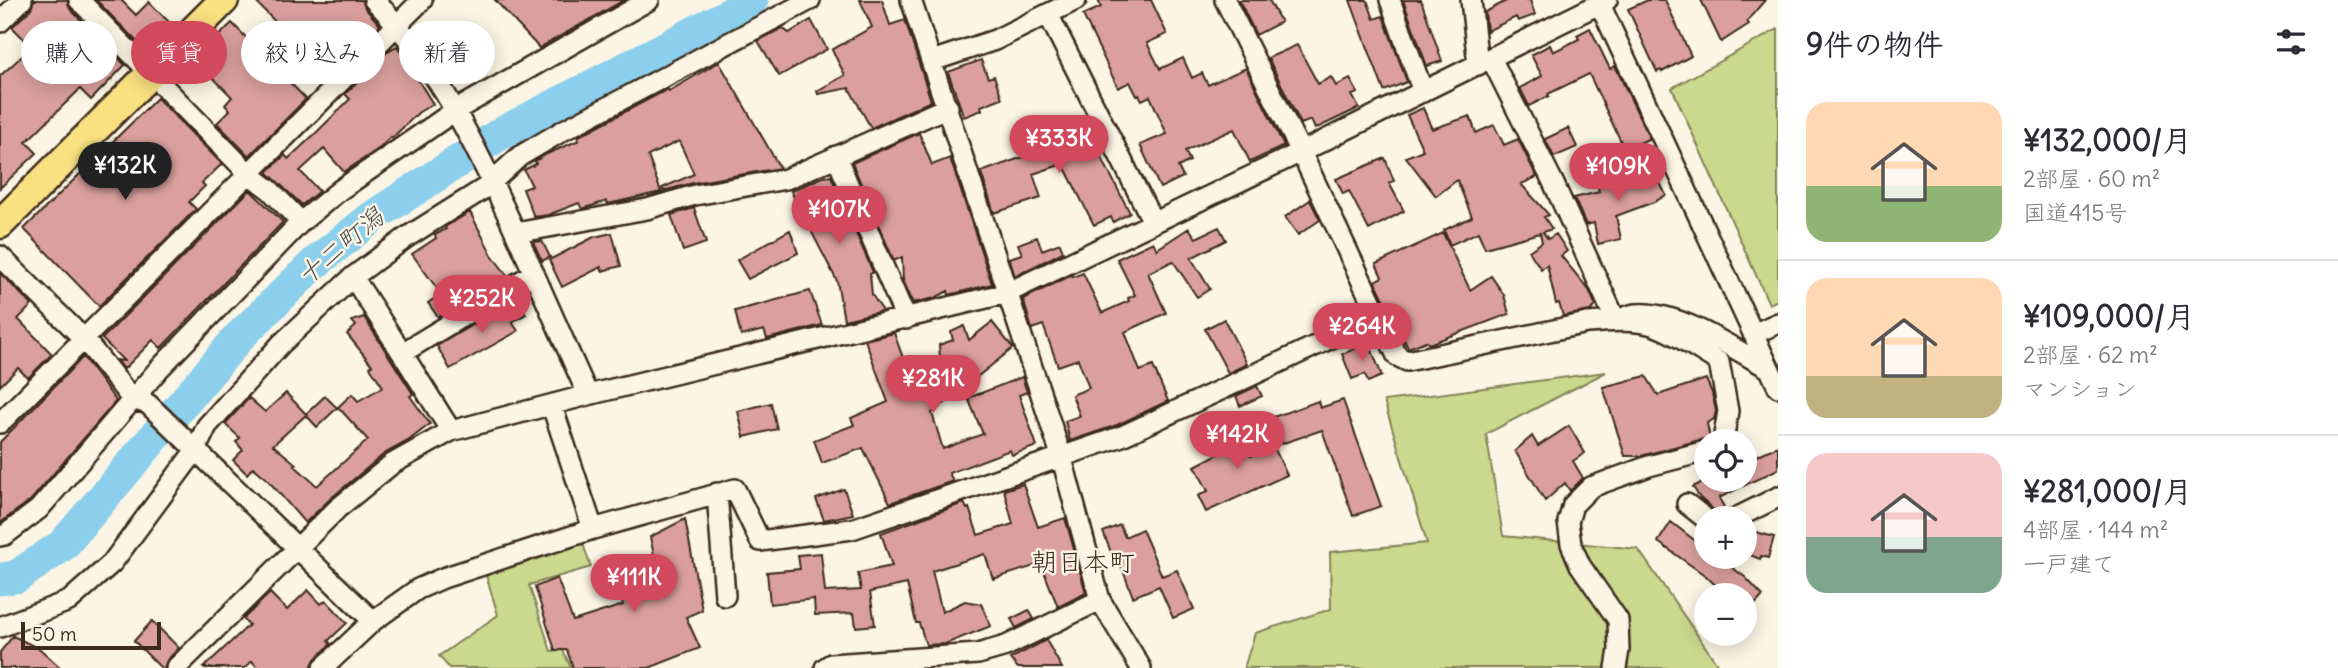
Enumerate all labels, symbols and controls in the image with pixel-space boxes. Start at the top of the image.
chip: 購入 [21,21,117,84]
chip: 賃貸 [131,21,227,84]
chip: 絞り込み [241,21,385,84]
chip: 新着 [399,21,495,84]
icon: filters [2272,23,2310,61]
text: 9件の物件 [1806,25,1943,63]
pin: ¥333K [1010,116,1108,175]
text: ¥132,000/月 [2023,121,2192,159]
text: ¥333K [1026,123,1092,152]
icon: home [1862,130,1946,214]
pin: ¥132K [76,142,174,202]
pin: ¥109K [1569,144,1667,203]
text: ¥132K [94,150,156,179]
text: ¥109K [1585,151,1651,180]
text: 2部屋 · 60 m² [2023,164,2160,193]
pin: ¥107K [790,187,888,246]
text: ¥107K [808,194,870,223]
text: 国道415号 [2023,198,2127,227]
water label: 十二町潟 [290,199,391,292]
pin: ¥252K [433,276,531,335]
text: ¥252K [449,283,515,312]
text: ¥109,000/月 [2023,297,2195,335]
pin: ¥264K [1313,304,1411,363]
icon: home [1862,306,1946,390]
text: ¥264K [1329,311,1395,340]
text: 2部屋 · 62 m² [2023,340,2158,369]
pin: ¥281K [884,356,982,415]
text: ¥281K [902,363,964,392]
text: マンション [2023,374,2137,403]
pin: ¥142K [1188,412,1286,471]
text: ¥142K [1206,419,1268,448]
map controls [1694,429,1757,646]
button: locate [1694,429,1757,492]
text: ¥281,000/月 [2023,472,2192,510]
icon: home [1862,481,1946,565]
button: + [1694,506,1757,569]
text: 4部屋 · 144 m² [2023,515,2168,544]
district label: 朝日本町 [1031,545,1135,578]
text: 一戸建て [2023,549,2115,578]
pin: ¥111K [585,554,683,614]
text: ¥111K [606,562,662,591]
button: − [1694,583,1757,646]
scale bar [21,619,161,651]
text: 50 m [32,622,77,646]

